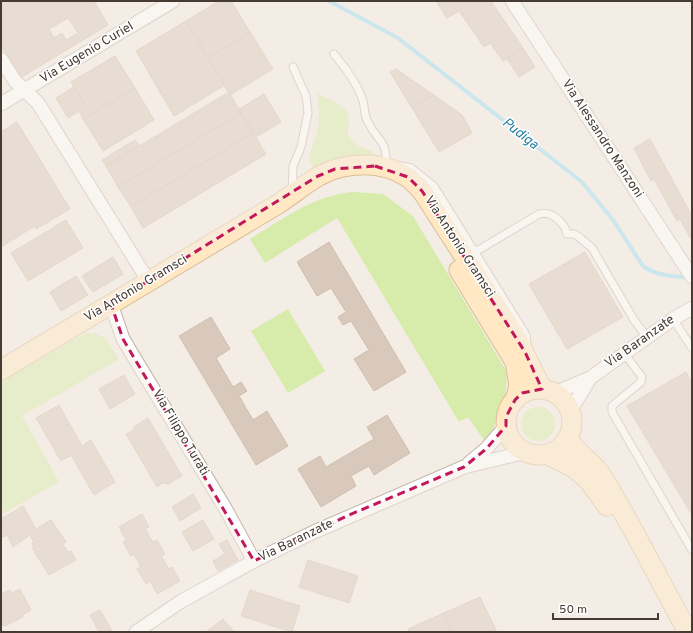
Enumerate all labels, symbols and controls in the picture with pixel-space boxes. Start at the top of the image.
street label: Via Eugenio Curiel [37,19,137,87]
street label: Via Alessandro Manzoni [558,77,646,201]
water label: Pudiga [498,114,542,154]
street label: Via Antonio Gramsci [420,193,498,301]
street label: Via Antonio Gramsci [82,252,190,326]
street label: Via Baranzate [602,312,678,372]
street label: Via Filippo Turati [148,387,212,479]
street label: Via Baranzate [256,516,336,566]
scale bar [553,595,658,621]
text: 50 m [559,602,587,618]

